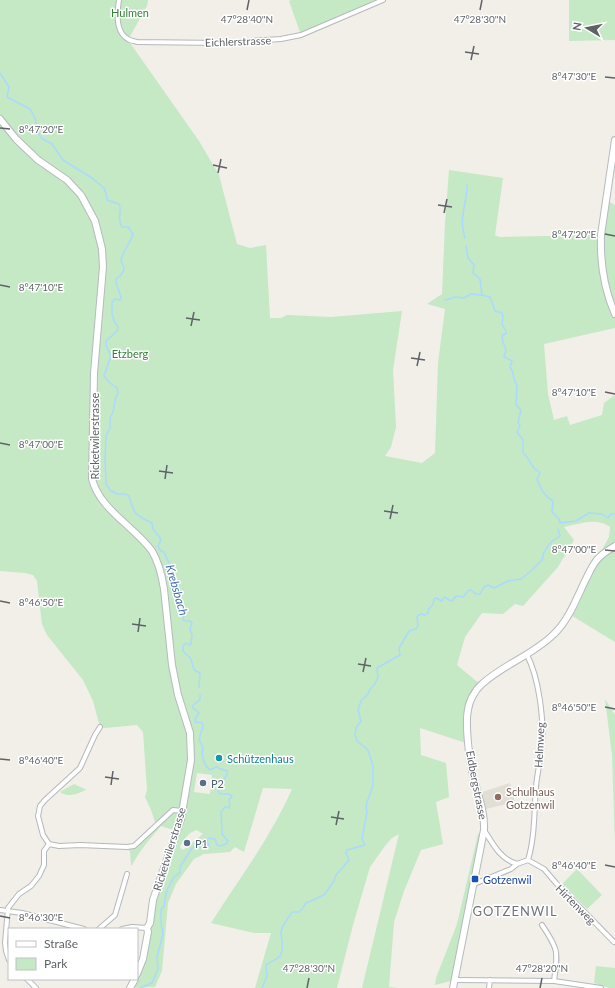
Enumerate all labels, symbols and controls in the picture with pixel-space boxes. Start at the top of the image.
park label: Hulmen [111,6,149,19]
north arrow [567,8,607,48]
text: 47°28'40"N [221,13,273,25]
text: 47°28'30"N [454,13,506,25]
text: N [570,21,584,31]
street label: Eichlerstrasse [205,33,271,49]
text: 8°47'30"E [552,70,597,82]
text: 8°47'20"E [19,123,64,135]
text: 8°47'20"E [552,228,597,240]
text: 8°47'10"E [19,281,64,293]
park label: Etzberg [112,347,149,360]
text: 8°47'10"E [552,386,597,398]
street label: Ricketwilerstrasse [88,392,101,479]
text: 8°47'00"E [19,438,64,450]
text: 8°47'00"E [552,543,597,555]
water label: Krebsbach [163,563,191,617]
text: 8°46'50"E [19,596,64,608]
text: 8°46'50"E [552,701,597,713]
street label: Helmweg [531,722,547,768]
street label: Eidbergstrasse [464,749,490,821]
place label: Schützenhaus [227,752,294,765]
marker: Schützenhaus [214,753,224,763]
text: 8°46'40"E [19,754,64,766]
place label: P2 [211,777,224,790]
marker: P2 [198,778,208,788]
place label: Schulhaus Gotzenwil [506,785,555,811]
marker: Schulhaus Gotzenwil [493,792,503,802]
street label: Ricketwilerstrasse [150,805,188,892]
place label: P1 [195,837,208,850]
marker: P1 [182,838,192,848]
text: 8°46'40"E [552,859,597,871]
place label: Gotzenwil [483,873,532,886]
marker: Gotzenwil [470,874,480,884]
street label: Hirtenweg [553,881,599,927]
district label: GOTZENWIL [472,903,558,919]
text: 8°46'30"E [19,911,64,923]
legend [8,928,138,980]
text: Straße [44,936,78,951]
text: Park [44,956,68,971]
text: 47°28'30"N [283,962,335,974]
text: 47°28'20"N [516,962,568,974]

